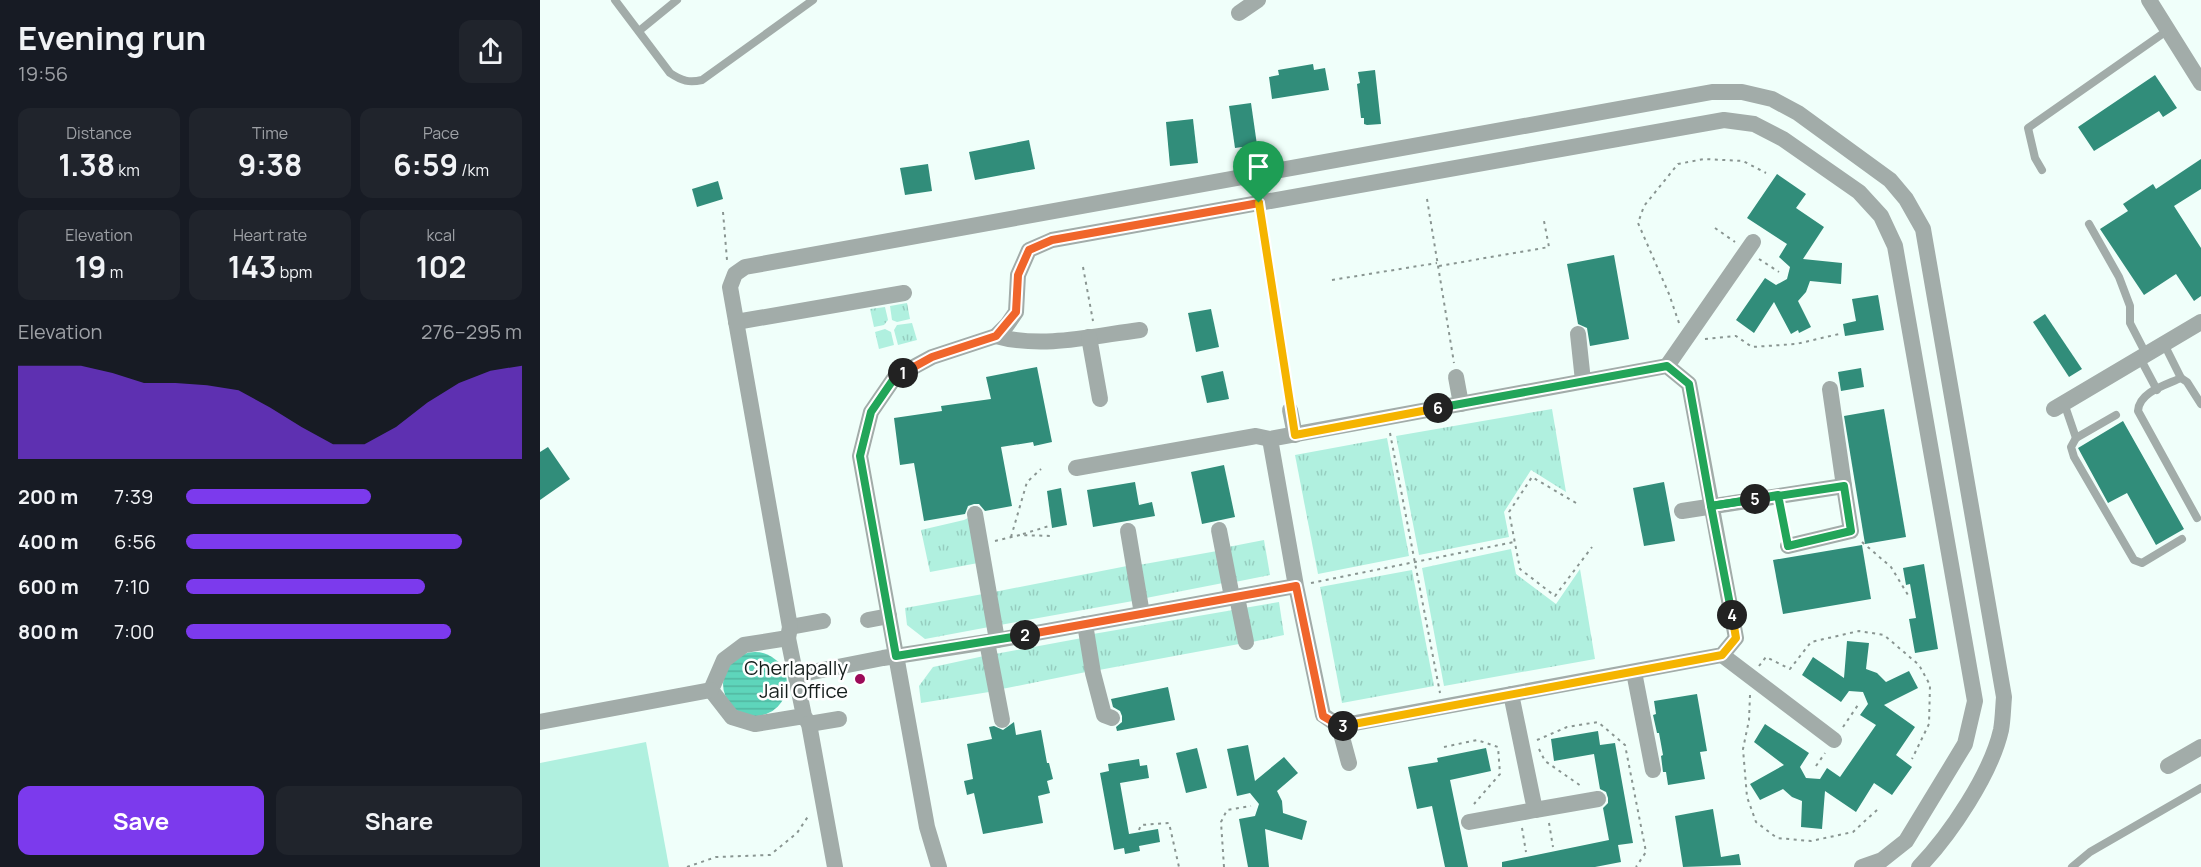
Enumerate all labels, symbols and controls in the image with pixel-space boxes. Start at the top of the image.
text: Evening run [18,15,206,60]
button: share [459,20,522,83]
text: 19:56 [18,60,68,87]
text: Distance [66,122,132,144]
text: Time [252,122,288,144]
text: Pace [423,122,459,144]
pin [1233,141,1284,203]
text: 1.38 [58,144,115,185]
text: 9:38 [238,144,302,185]
text: 6:59 [393,144,458,185]
icon: arrive [1242,150,1275,183]
text: km [115,159,140,181]
text: /km [458,159,489,181]
text: Elevation [65,224,133,246]
text: Heart rate [233,224,307,246]
text: kcal [426,224,456,246]
text: 19 [75,246,107,287]
text: 143 [228,246,277,287]
text: 102 [416,246,466,287]
text: m [107,261,123,283]
text: bpm [277,261,312,283]
text: Elevation [18,318,102,345]
text: 276–295 m [421,318,522,345]
pin: 1 [888,358,918,388]
text: 1 [899,362,907,384]
pin: 6 [1423,393,1453,423]
text: 6 [1433,397,1443,419]
text: 200 m [18,483,78,510]
text: 7:39 [114,483,154,510]
pin: 5 [1740,484,1770,514]
text: 5 [1750,488,1760,510]
text: 400 m [18,528,78,555]
text: 6:56 [114,528,156,555]
text: 600 m [18,573,79,600]
text: 7:10 [114,573,150,600]
pin: 4 [1717,600,1747,630]
text: 4 [1727,604,1737,626]
text: 800 m [18,618,79,645]
text: 7:00 [114,618,154,645]
pin: 2 [1010,620,1040,650]
text: 2 [1020,624,1030,646]
place label: Cherlapally Jail Office [744,654,848,704]
marker: Cherlapally Jail Office [853,672,867,686]
pin: 3 [1328,711,1358,741]
text: 3 [1338,715,1348,737]
button: Save [18,786,264,855]
button: Share [276,786,522,855]

